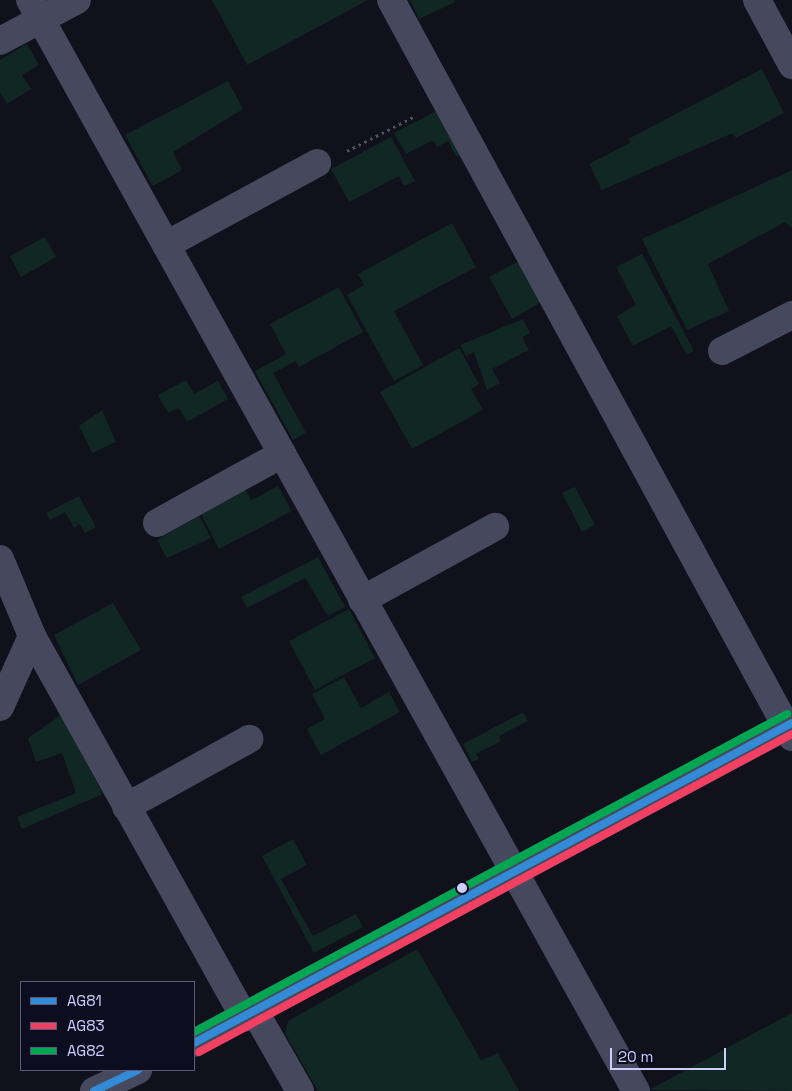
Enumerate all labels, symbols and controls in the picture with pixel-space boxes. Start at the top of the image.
unlabelled marker [457,883,467,893]
legend [20,981,195,1071]
text: AG81 [67,991,102,1010]
text: AG83 [67,1016,105,1035]
scale bar [612,1038,728,1070]
text: AG82 [67,1041,105,1060]
text: 20 m [618,1047,653,1066]

